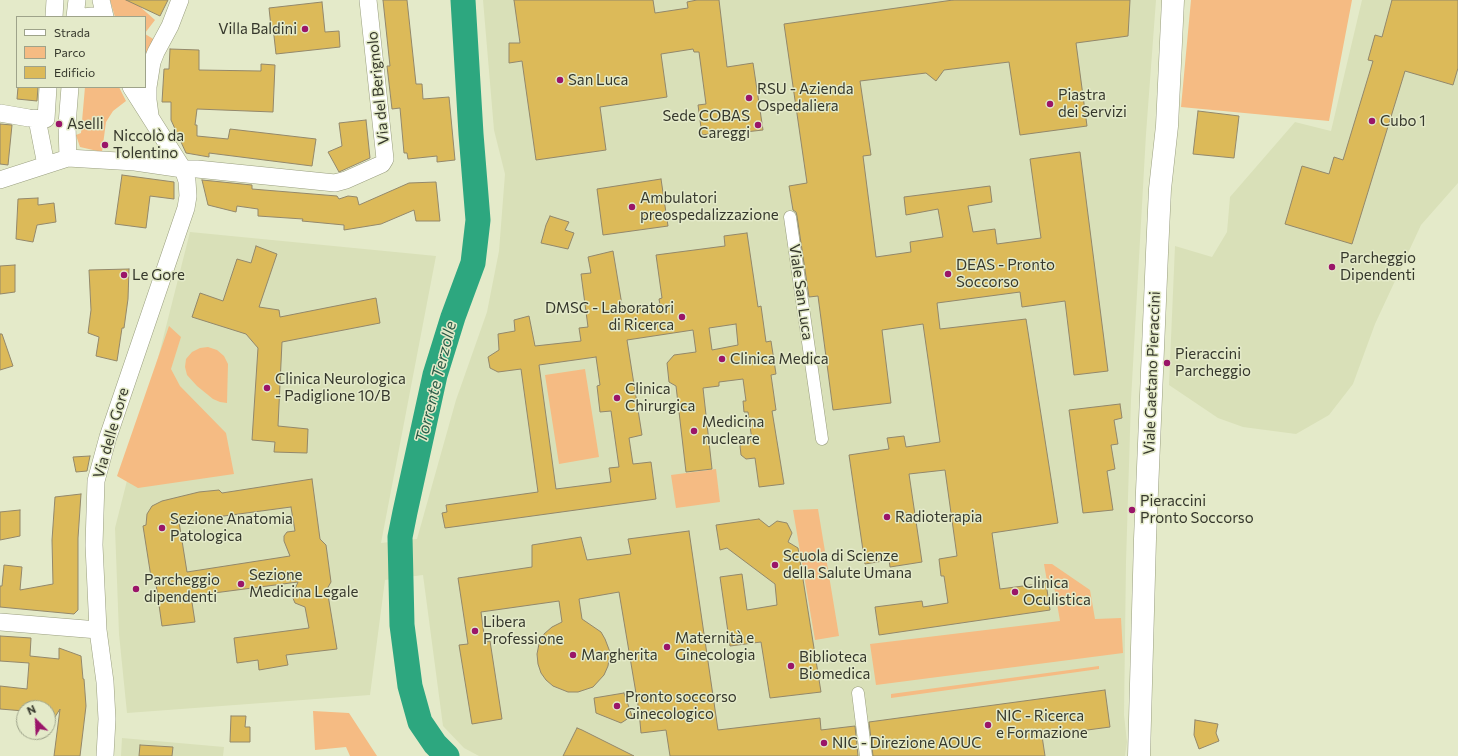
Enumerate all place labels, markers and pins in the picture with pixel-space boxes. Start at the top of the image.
place label: Villa Baldini [218,20,297,38]
marker: Villa Baldini [300,24,310,34]
place label: San Luca [568,71,628,89]
marker: San Luca [555,75,565,85]
place label: RSU - Azienda Ospedaliera [757,80,854,115]
place label: Piastra dei Servizi [1058,86,1127,121]
marker: RSU - Azienda Ospedaliera [744,93,754,103]
marker: Piastra dei Servizi [1045,99,1055,109]
place label: Sede COBAS Careggi [663,107,750,142]
place label: Cubo 1 [1380,112,1426,130]
place label: Aselli [67,115,104,133]
marker: Cubo 1 [1367,116,1377,126]
marker: Aselli [54,119,64,129]
marker: Sede COBAS Careggi [753,120,763,130]
place label: Niccolò da Tolentino [113,127,184,162]
marker: Niccolò da Tolentino [100,140,110,150]
place label: Ambulatori preospedalizzazione [640,189,779,224]
marker: Ambulatori preospedalizzazione [627,202,637,212]
place label: Parcheggio Dipendenti [1340,249,1416,284]
place label: DEAS - Pronto Soccorso [956,256,1055,291]
marker: Parcheggio Dipendenti [1327,262,1337,272]
place label: Le Gore [132,266,185,284]
marker: DEAS - Pronto Soccorso [943,269,953,279]
marker: Le Gore [119,270,129,280]
place label: DMSC - Laboratori di Ricerca [545,299,674,334]
marker: DMSC - Laboratori di Ricerca [677,312,687,322]
place label: Pieraccini Parcheggio [1175,345,1251,380]
place label: Clinica Medica [730,350,829,368]
marker: Clinica Medica [717,354,727,364]
marker: Pieraccini Parcheggio [1162,358,1172,368]
place label: Clinica Neurologica - Padiglione 10/B [275,370,406,405]
place label: Clinica Chirurgica [625,380,695,415]
marker: Clinica Neurologica - Padiglione 10/B [262,383,272,393]
marker: Clinica Chirurgica [612,393,622,403]
place label: Medicina nucleare [702,413,764,448]
marker: Medicina nucleare [689,426,699,436]
place label: Pieraccini Pronto Soccorso [1140,492,1254,527]
marker: Pieraccini Pronto Soccorso [1127,505,1137,515]
place label: Radioterapia [895,508,982,526]
place label: Sezione Anatomia Patologica [170,510,293,545]
marker: Radioterapia [882,512,892,522]
marker: Sezione Anatomia Patologica [157,523,167,533]
place label: Scuola di Scienze della Salute Umana [783,547,912,582]
marker: Scuola di Scienze della Salute Umana [770,560,780,570]
place label: Sezione Medicina Legale [249,566,358,601]
place label: Parcheggio dipendenti [144,571,220,606]
place label: Clinica Oculistica [1023,574,1091,609]
marker: Sezione Medicina Legale [236,579,246,589]
marker: Parcheggio dipendenti [131,584,141,594]
marker: Clinica Oculistica [1010,587,1020,597]
place label: Libera Professione [483,613,563,648]
marker: Libera Professione [470,626,480,636]
place label: Maternità e Ginecologia [675,629,755,664]
marker: Maternità e Ginecologia [662,642,672,652]
place label: Margherita [581,646,658,664]
place label: Biblioteca Biomedica [799,648,870,683]
marker: Margherita [568,650,578,660]
marker: Biblioteca Biomedica [786,661,796,671]
place label: Pronto soccorso Ginecologico [625,688,737,723]
marker: Pronto soccorso Ginecologico [612,701,622,711]
place label: NIC - Ricerca e Formazione [996,707,1088,742]
marker: NIC - Ricerca e Formazione [983,720,993,730]
place label: NIC - Direzione AOUC [832,734,981,752]
marker: NIC - Direzione AOUC [819,738,829,748]

